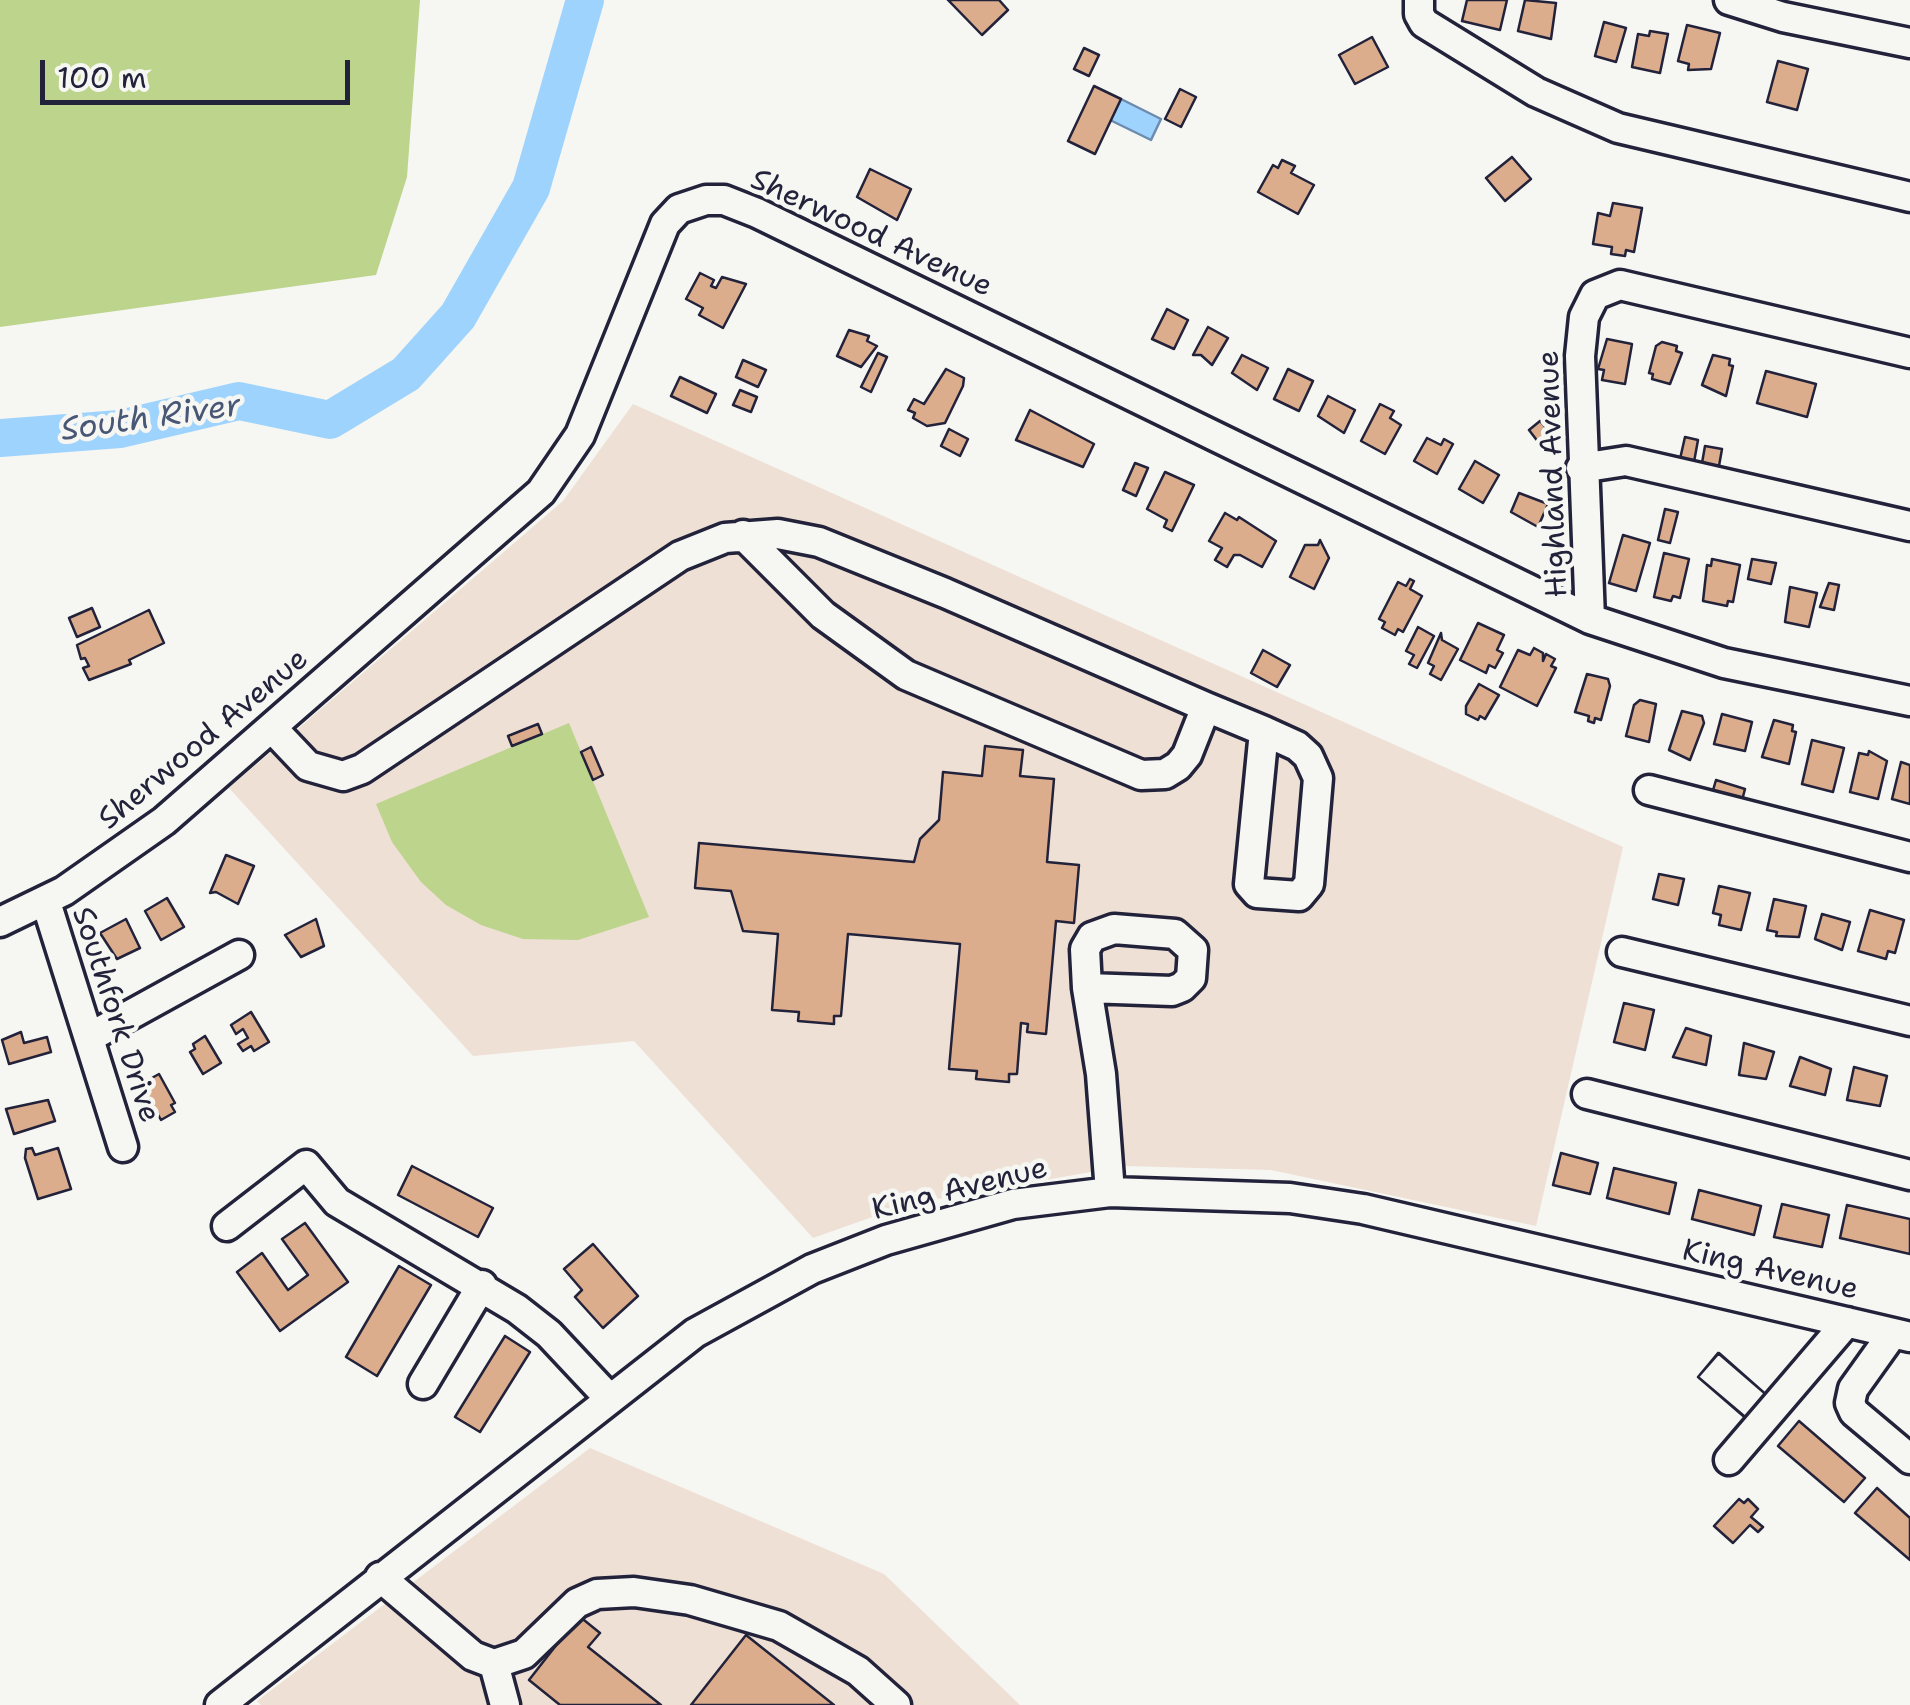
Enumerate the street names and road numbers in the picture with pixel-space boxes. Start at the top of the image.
street label: Sherwood Avenue [744,162,998,306]
street label: Highland Avenue [1532,350,1576,598]
street label: Sherwood Avenue [92,642,316,838]
street label: Southfork Drive [63,903,167,1127]
street label: King Avenue [869,1151,1051,1229]
street label: King Avenue [1678,1233,1862,1309]

